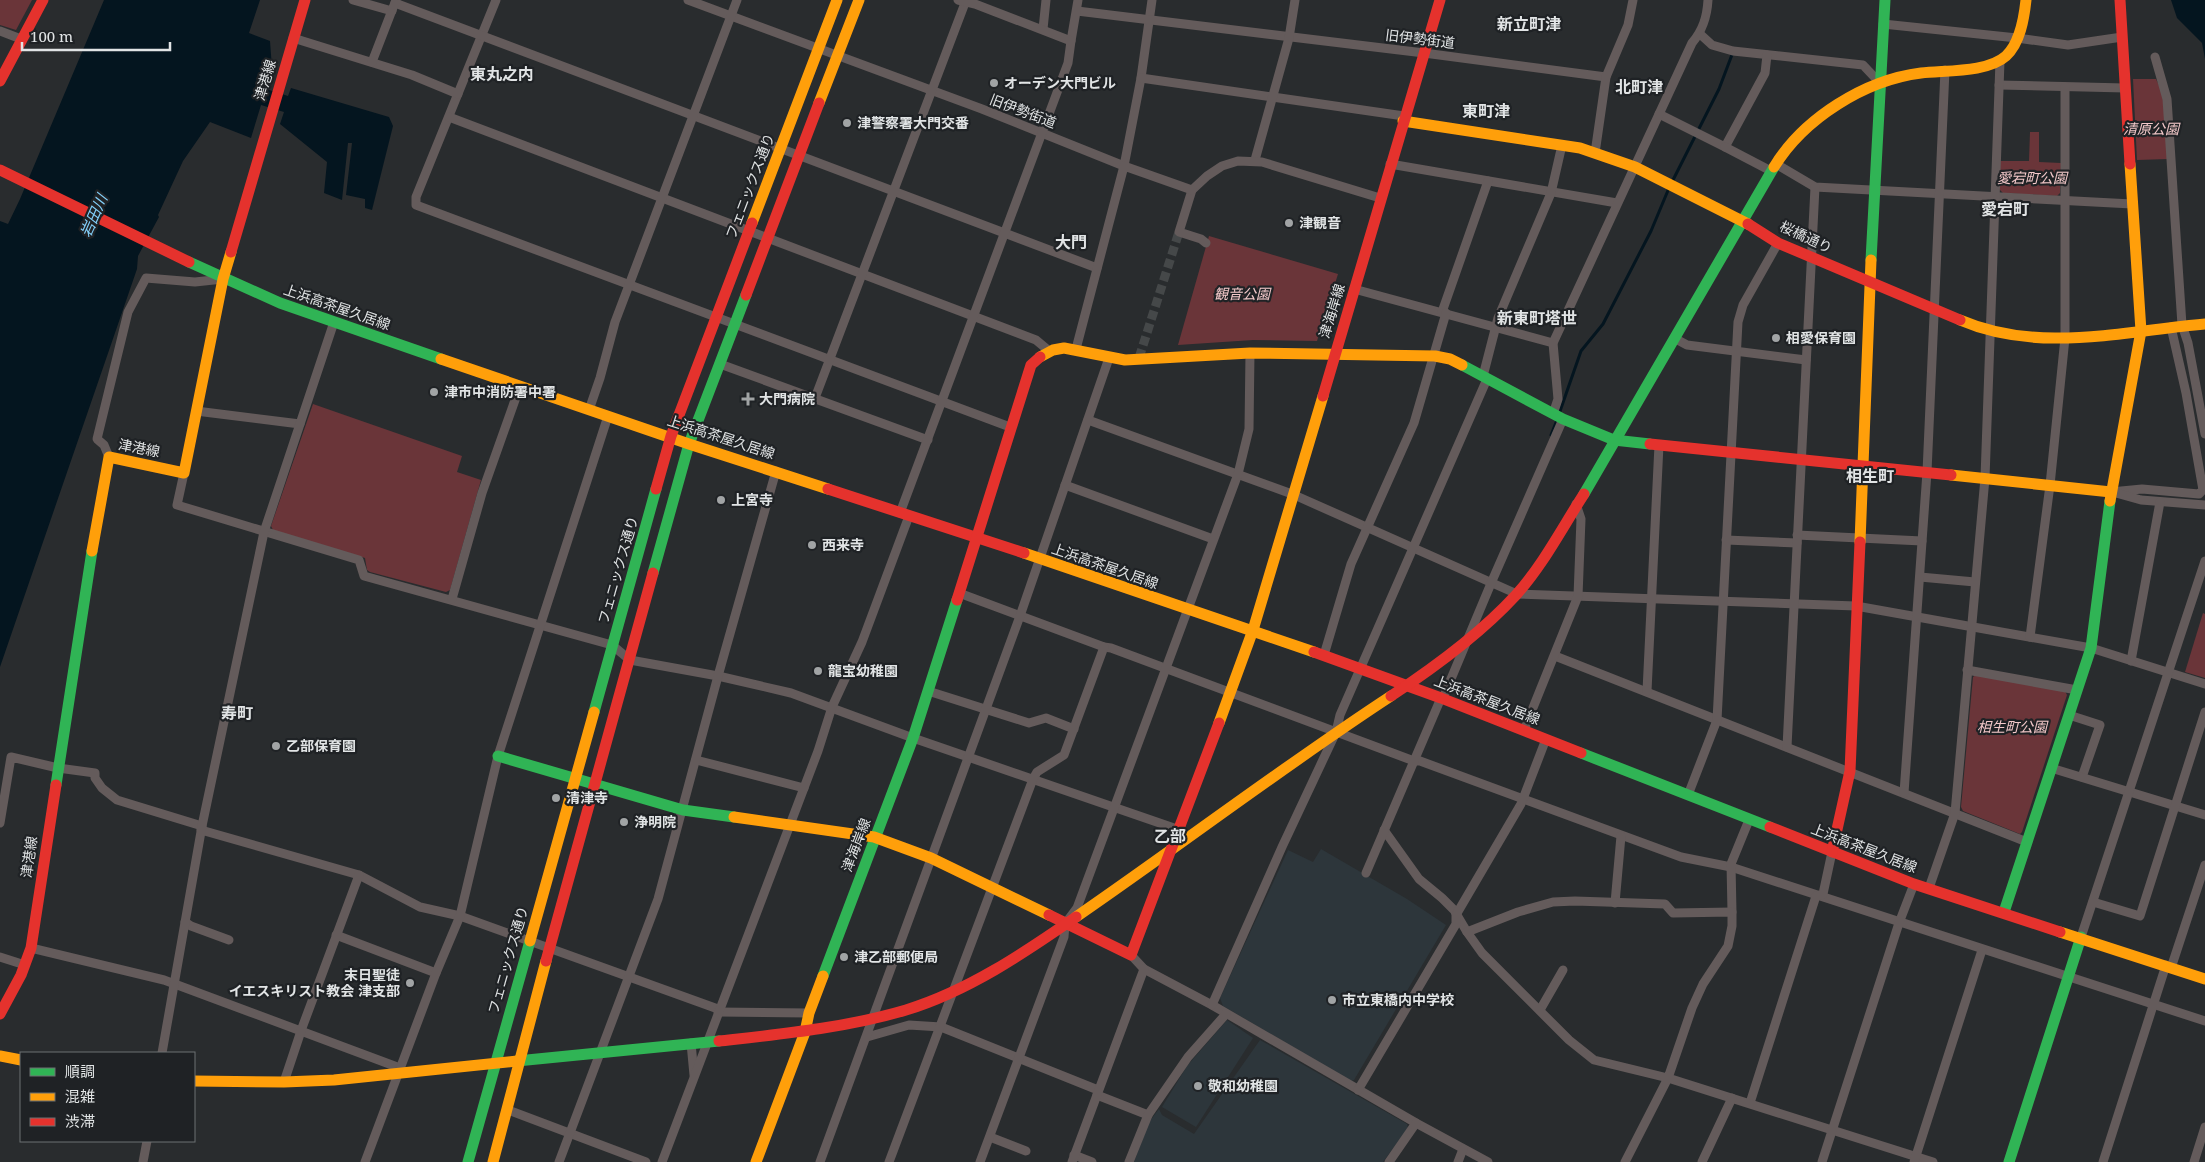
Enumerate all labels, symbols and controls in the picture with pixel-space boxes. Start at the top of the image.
district label: 新立町津 [1497,13,1561,35]
scale bar [22,20,170,52]
street label: 旧伊勢街道 [1384,25,1456,52]
text: 100 m [30,26,73,46]
street label: 津港線 [249,57,280,103]
district label: 東丸之内 [470,63,534,85]
place label: オーデン大門ビル [1004,73,1116,92]
district label: 北町津 [1615,76,1663,98]
marker: オーデン大門ビル [988,77,1000,89]
street label: 旧伊勢街道 [987,89,1059,132]
district label: 東町津 [1462,100,1510,122]
place label: 津警察署大門交番 [857,113,969,132]
marker: 津警察署大門交番 [841,117,853,129]
park label: 清原公園 [2123,119,2181,138]
street label: フェニックス通り [721,130,778,241]
park label: 愛宕町公園 [1997,168,2069,187]
water label: 岩田川 [75,189,112,240]
district label: 愛宕町 [1981,198,2029,220]
place label: 津観音 [1299,213,1341,232]
street label: 桜橋通り [1777,216,1836,257]
marker: 津観音 [1283,217,1295,229]
district label: 大門 [1055,231,1087,253]
street label: 上浜高茶屋久居線 [281,279,393,334]
street label: 津海岸線 [1314,281,1349,340]
park label: 観音公園 [1214,284,1272,303]
district label: 新東町塔世 [1497,307,1577,329]
place label: 相愛保育園 [1786,328,1856,347]
marker: 相愛保育園 [1770,332,1782,344]
place label: 津市中消防署中署 [444,382,556,401]
marker: 津市中消防署中署 [428,386,440,398]
place label: 大門病院 [759,389,815,408]
marker: 大門病院 [741,392,755,406]
street label: 上浜高茶屋久居線 [665,410,777,463]
street label: 津港線 [117,434,162,461]
district label: 相生町 [1846,465,1894,487]
place label: 上宮寺 [731,490,773,509]
marker: 上宮寺 [715,494,727,506]
street label: フェニックス通り [593,514,642,626]
place label: 西来寺 [822,535,864,554]
street label: 上浜高茶屋久居線 [1049,538,1161,593]
marker: 西来寺 [806,539,818,551]
place label: 龍宝幼稚園 [828,661,898,680]
marker: 龍宝幼稚園 [812,665,824,677]
street label: 上浜高茶屋久居線 [1431,671,1543,728]
district label: 寿町 [221,702,253,724]
park label: 相生町公園 [1977,717,2049,736]
place label: 乙部保育園 [286,736,356,755]
marker: 乙部保育園 [270,740,282,752]
place label: 清津寺 [566,788,608,807]
marker: 清津寺 [550,792,562,804]
place label: 浄明院 [634,812,676,831]
street label: 津海岸線 [837,815,874,874]
marker: 浄明院 [618,816,630,828]
street label: 上浜高茶屋久居線 [1808,819,1920,876]
district label: 乙部 [1154,825,1186,847]
street label: 津港線 [16,835,41,879]
street label: フェニックス通り [483,904,532,1016]
place label: 津乙部郵便局 [854,947,938,966]
marker: 津乙部郵便局 [838,951,850,963]
place label: 末日聖徒 イエスキリスト教会 津支部 [229,965,400,1000]
marker: 末日聖徒 イエスキリスト教会 津支部 [404,977,416,989]
place label: 市立東橋内中学校 [1342,990,1454,1009]
marker: 市立東橋内中学校 [1326,994,1338,1006]
legend [20,1052,195,1142]
text: 順調 [65,1061,95,1081]
place label: 敬和幼稚園 [1208,1076,1278,1095]
marker: 敬和幼稚園 [1192,1080,1204,1092]
text: 混雑 [65,1086,95,1106]
text: 渋滞 [65,1111,95,1131]

